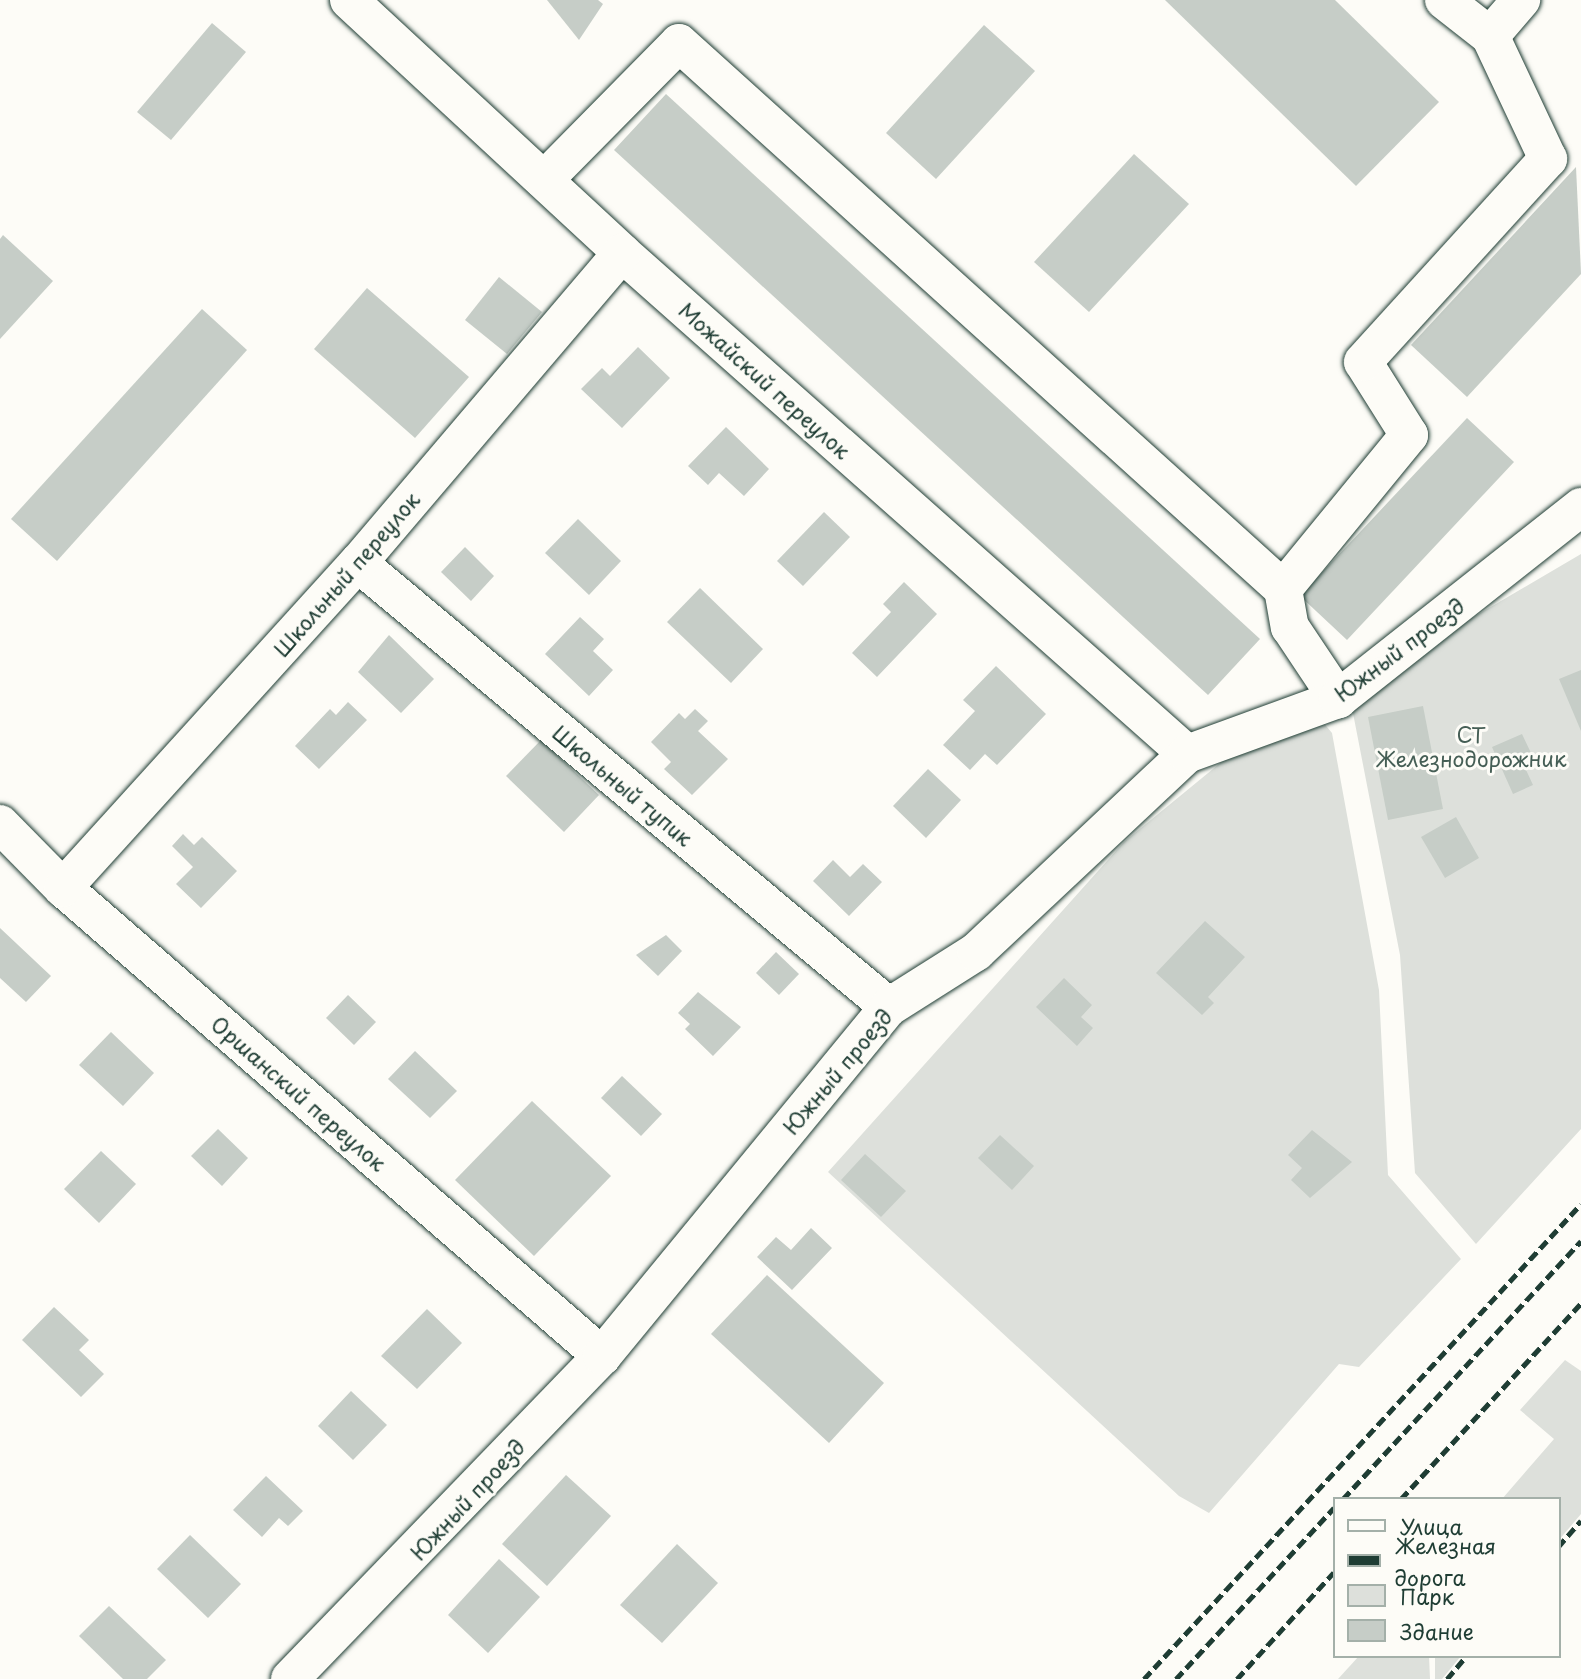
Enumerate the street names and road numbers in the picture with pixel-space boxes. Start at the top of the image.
street label: Можайский переулок [674,297,856,463]
street label: Школьный переулок [268,487,424,661]
street label: Южный проезд [1329,592,1469,706]
street label: Школьный тупик [548,719,698,851]
street label: Южный проезд [777,1003,897,1139]
street label: Оршанский переулок [207,1010,391,1176]
street label: Южный проезд [405,1433,529,1565]

